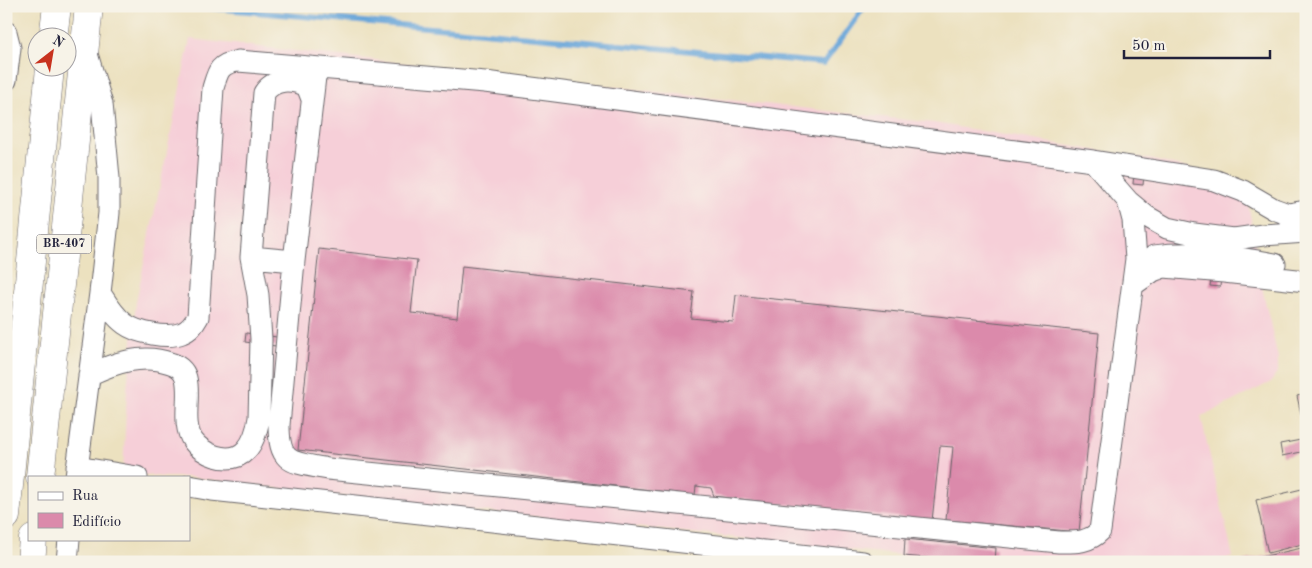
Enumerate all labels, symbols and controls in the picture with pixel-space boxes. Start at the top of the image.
north arrow [28,28,78,78]
scale bar [1124,28,1271,60]
text: N [50,33,67,51]
text: 50 m [1132,39,1166,54]
road number: BR-407 [36,234,92,253]
legend [28,476,190,540]
text: Rua [72,489,99,504]
text: Edifício [72,515,121,530]

